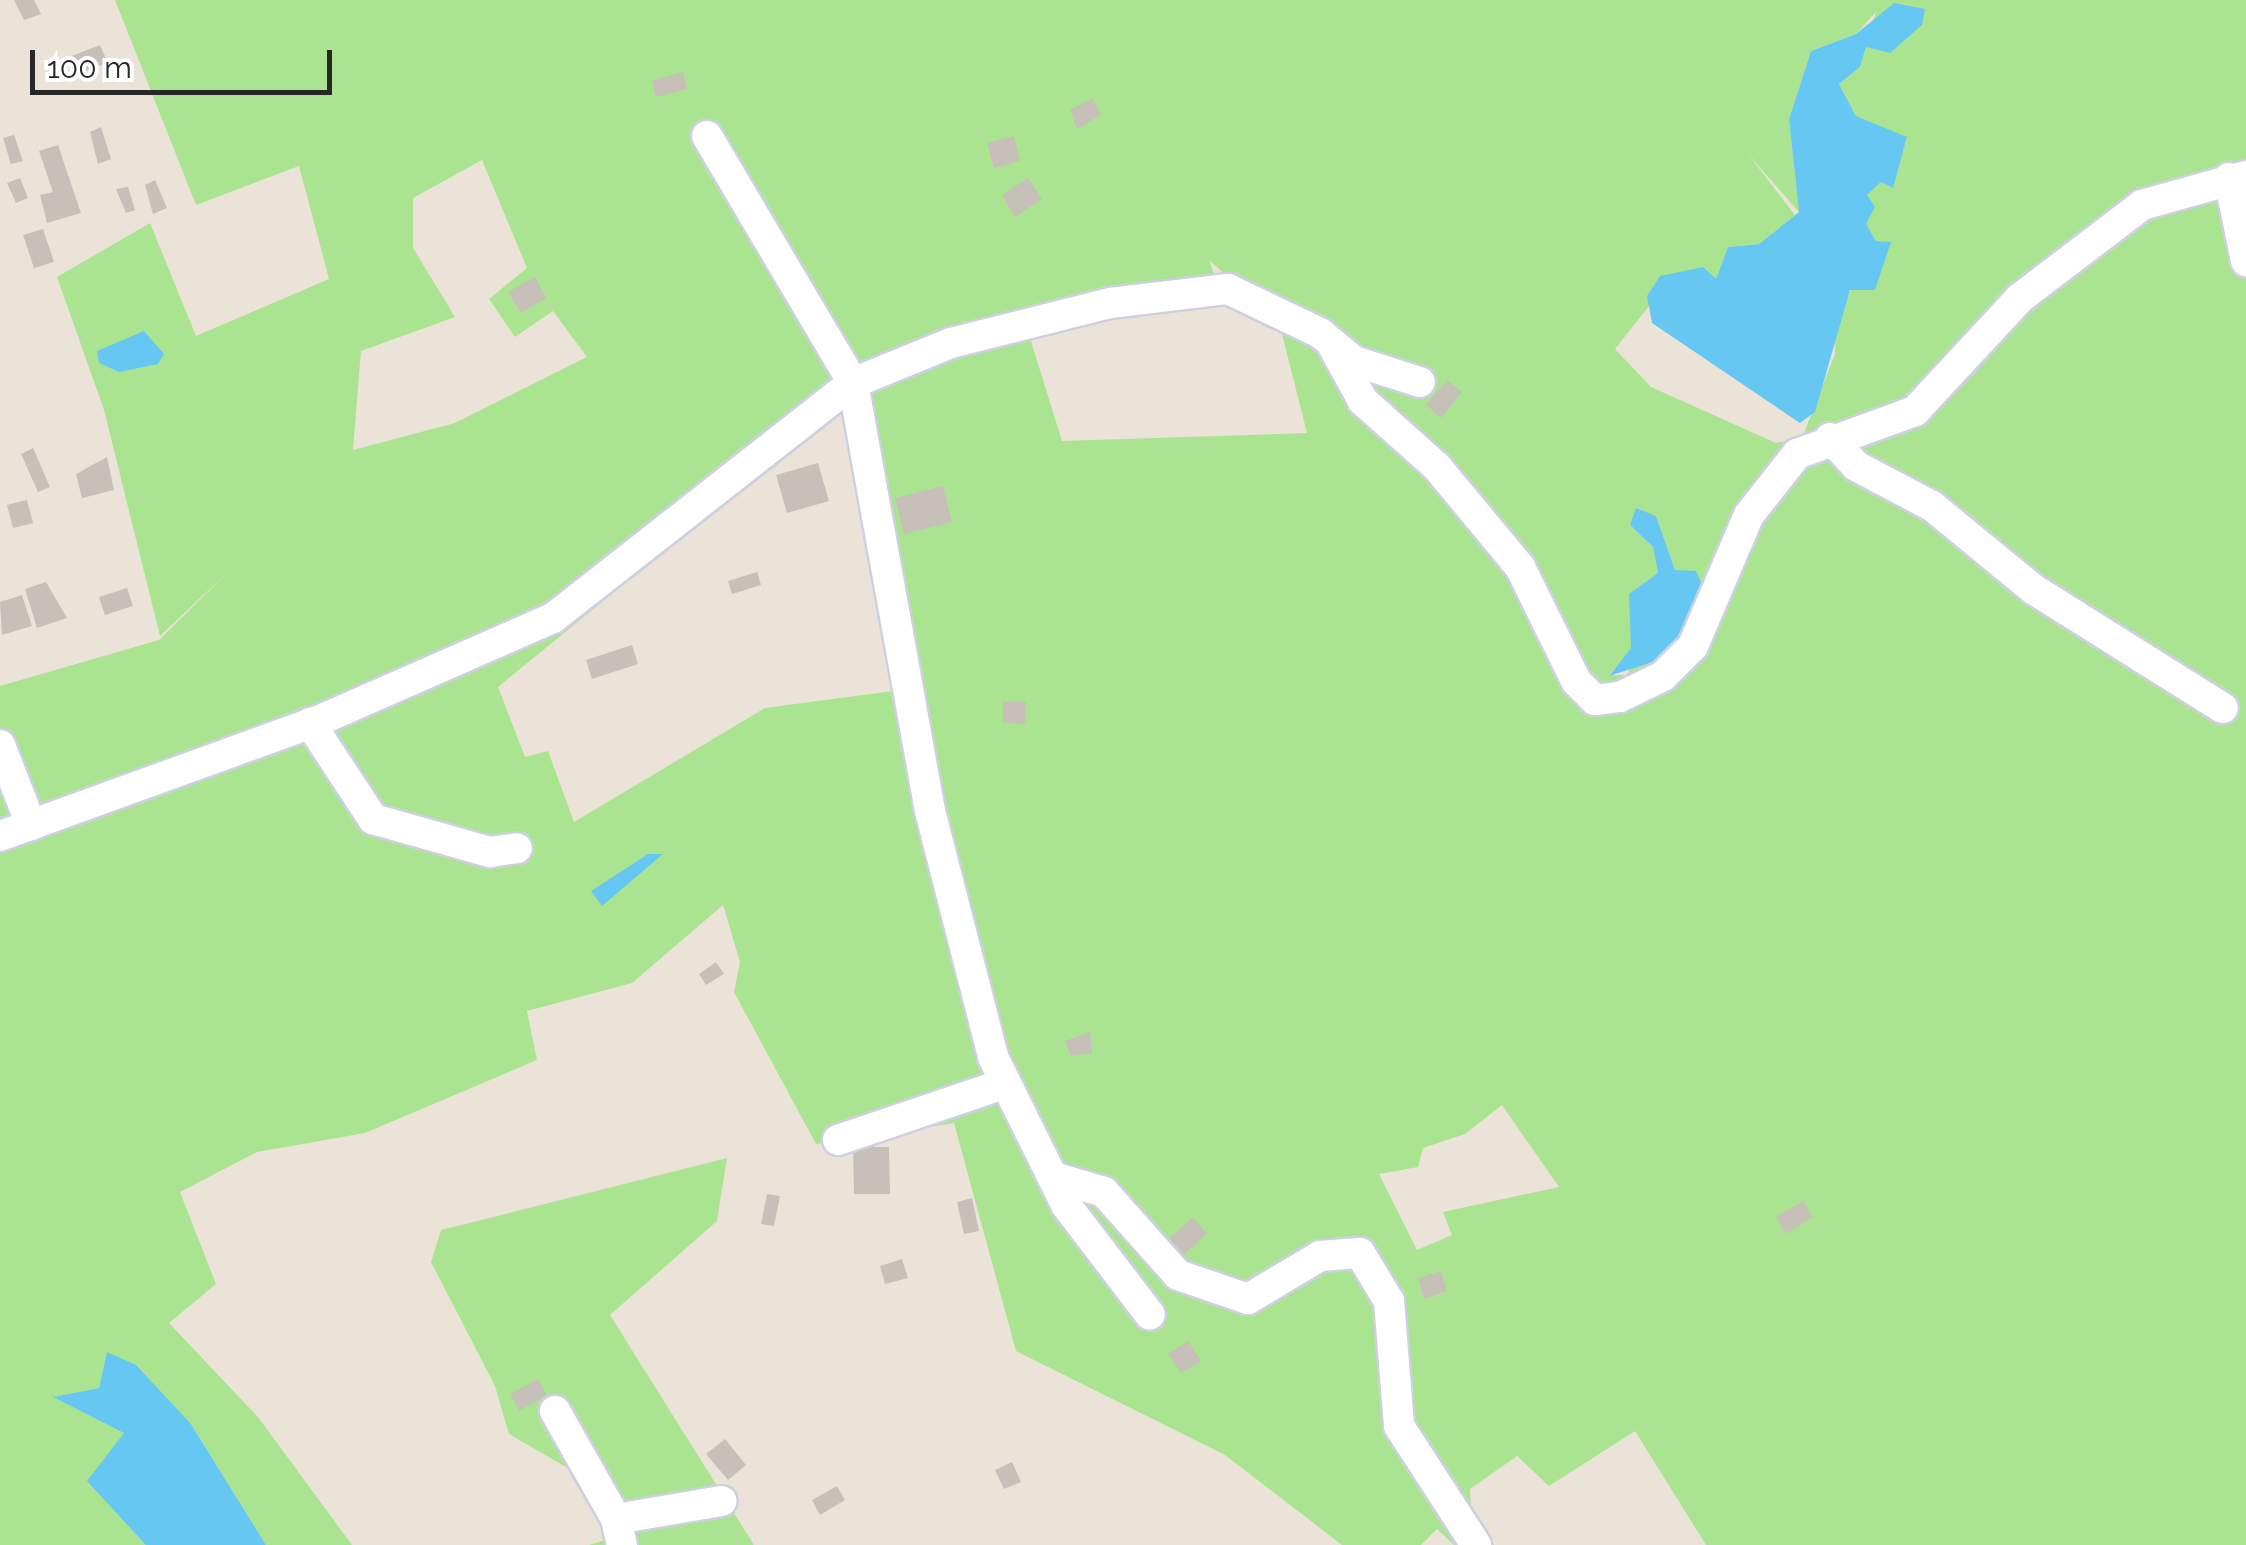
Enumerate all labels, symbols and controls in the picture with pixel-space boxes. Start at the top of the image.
scale bar [35,30,338,92]
text: 100 m [47,50,132,85]

